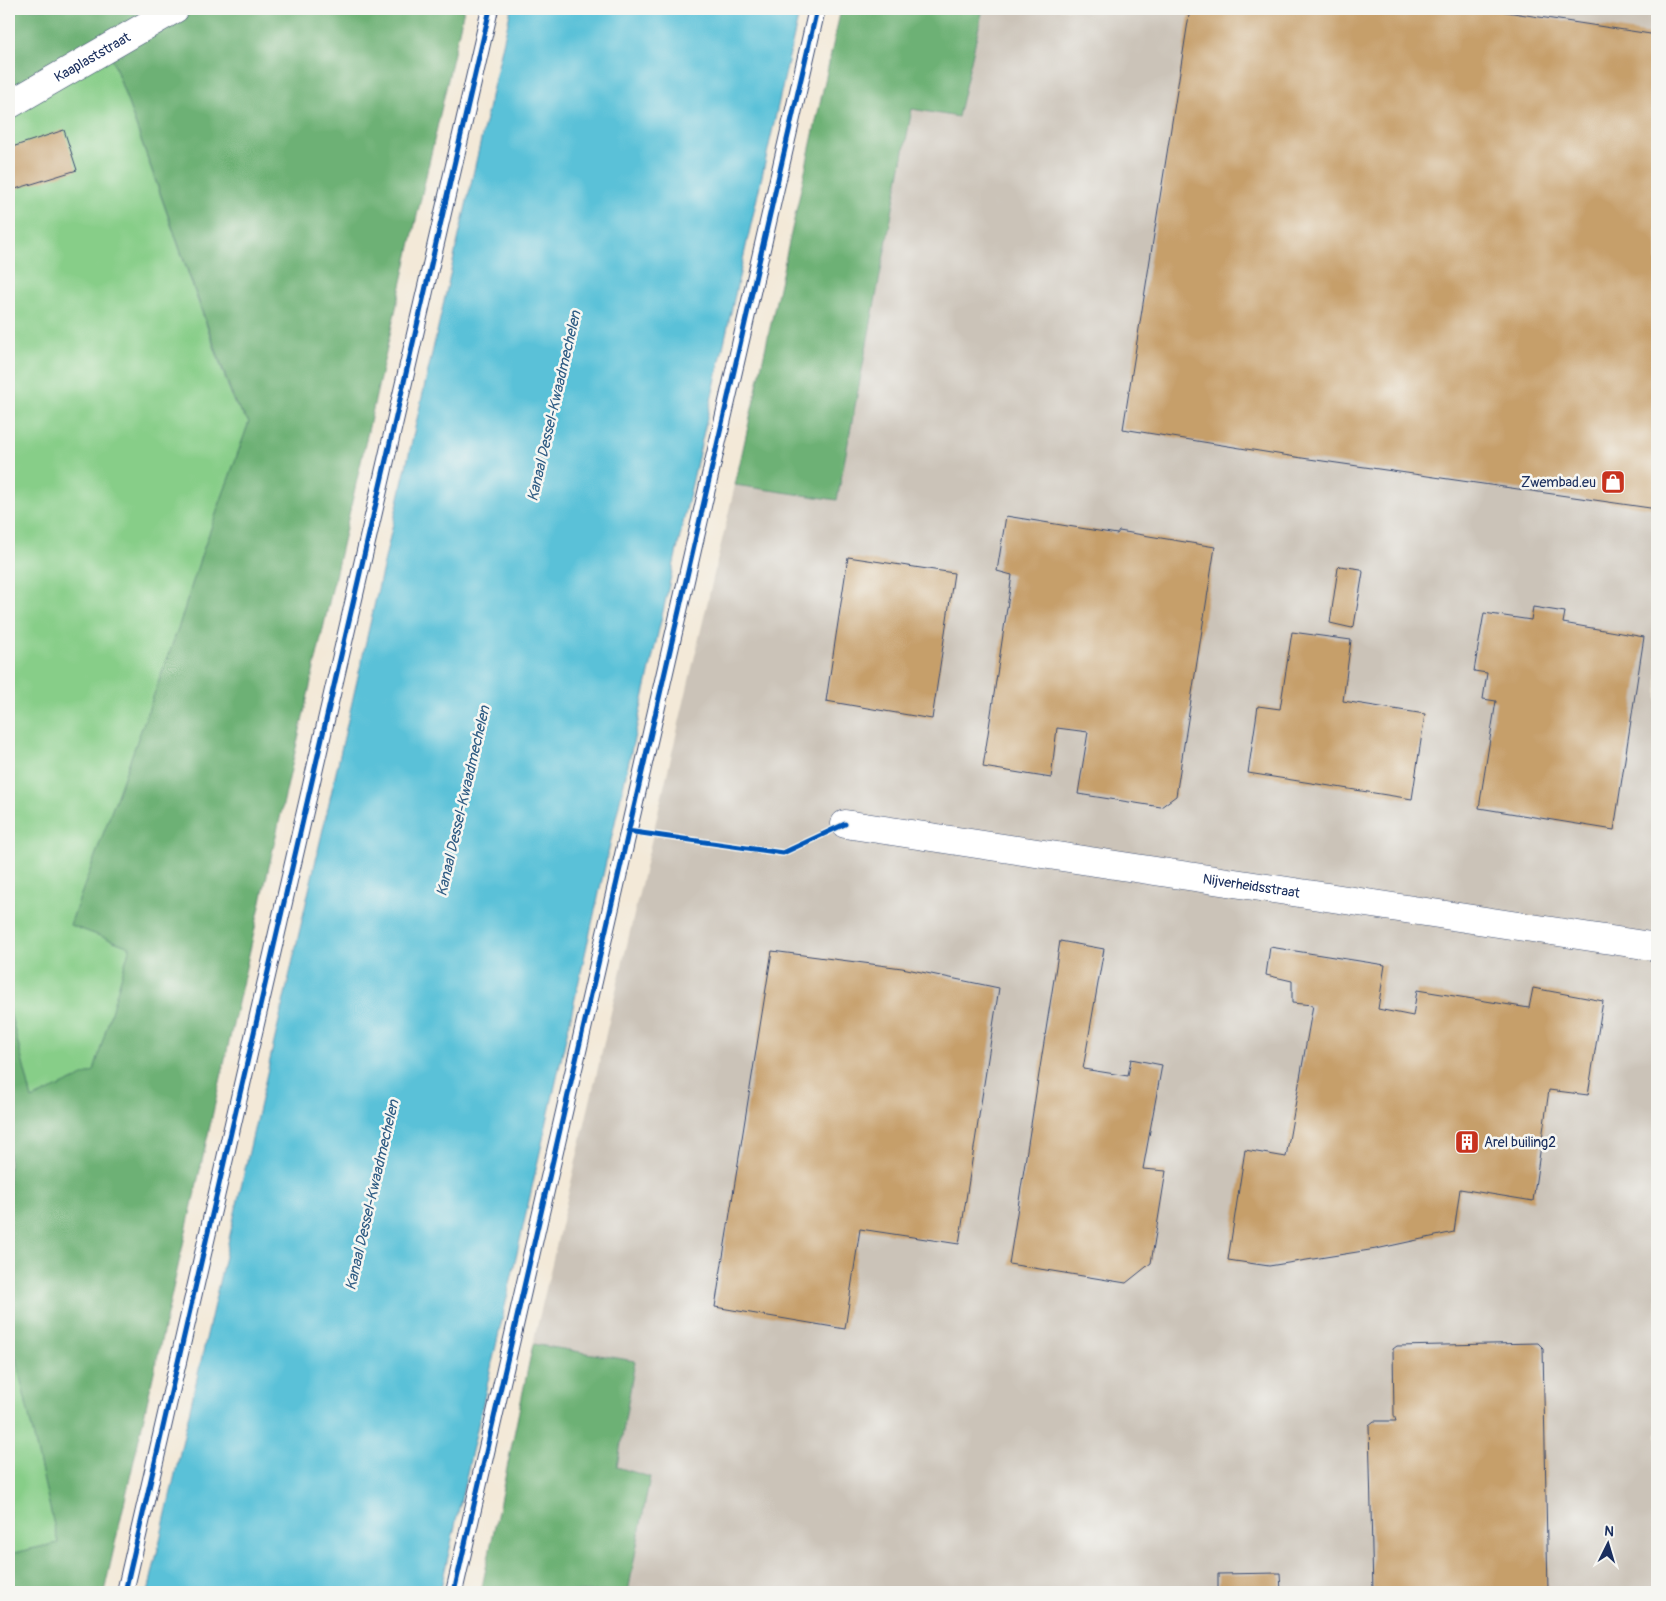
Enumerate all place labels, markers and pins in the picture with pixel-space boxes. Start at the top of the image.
shop icon: Zwembad.eu [1600,469,1626,495]
place label: Zwembad.eu [1521,474,1596,491]
building icon: Arel builing2 [1454,1129,1480,1155]
place label: Arel builing2 [1484,1134,1556,1151]

